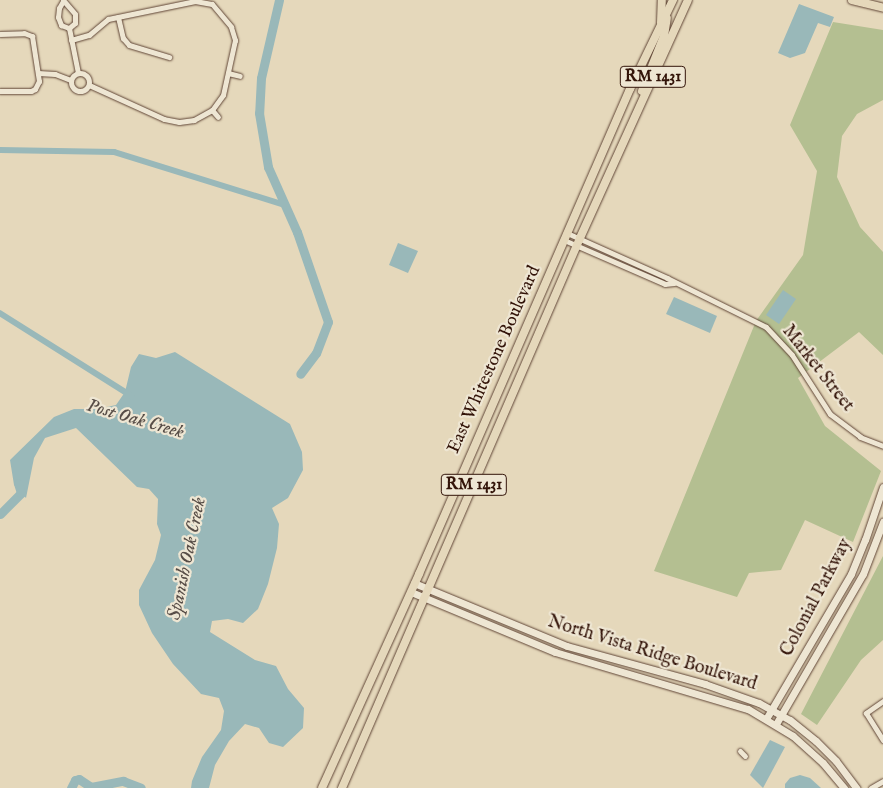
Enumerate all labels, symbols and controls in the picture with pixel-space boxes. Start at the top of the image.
road number: RM 1431 [619,64,687,90]
street label: East Whitestone Boulevard [444,263,546,457]
street label: Market Street [777,321,857,417]
water label: Post Oak Creek [84,395,186,445]
road number: RM 1431 [440,472,508,498]
water label: Spanish Oak Creek [164,496,212,622]
street label: Colonial Parkway [777,535,857,661]
street label: North Vista Ridge Boulevard [545,612,759,696]

